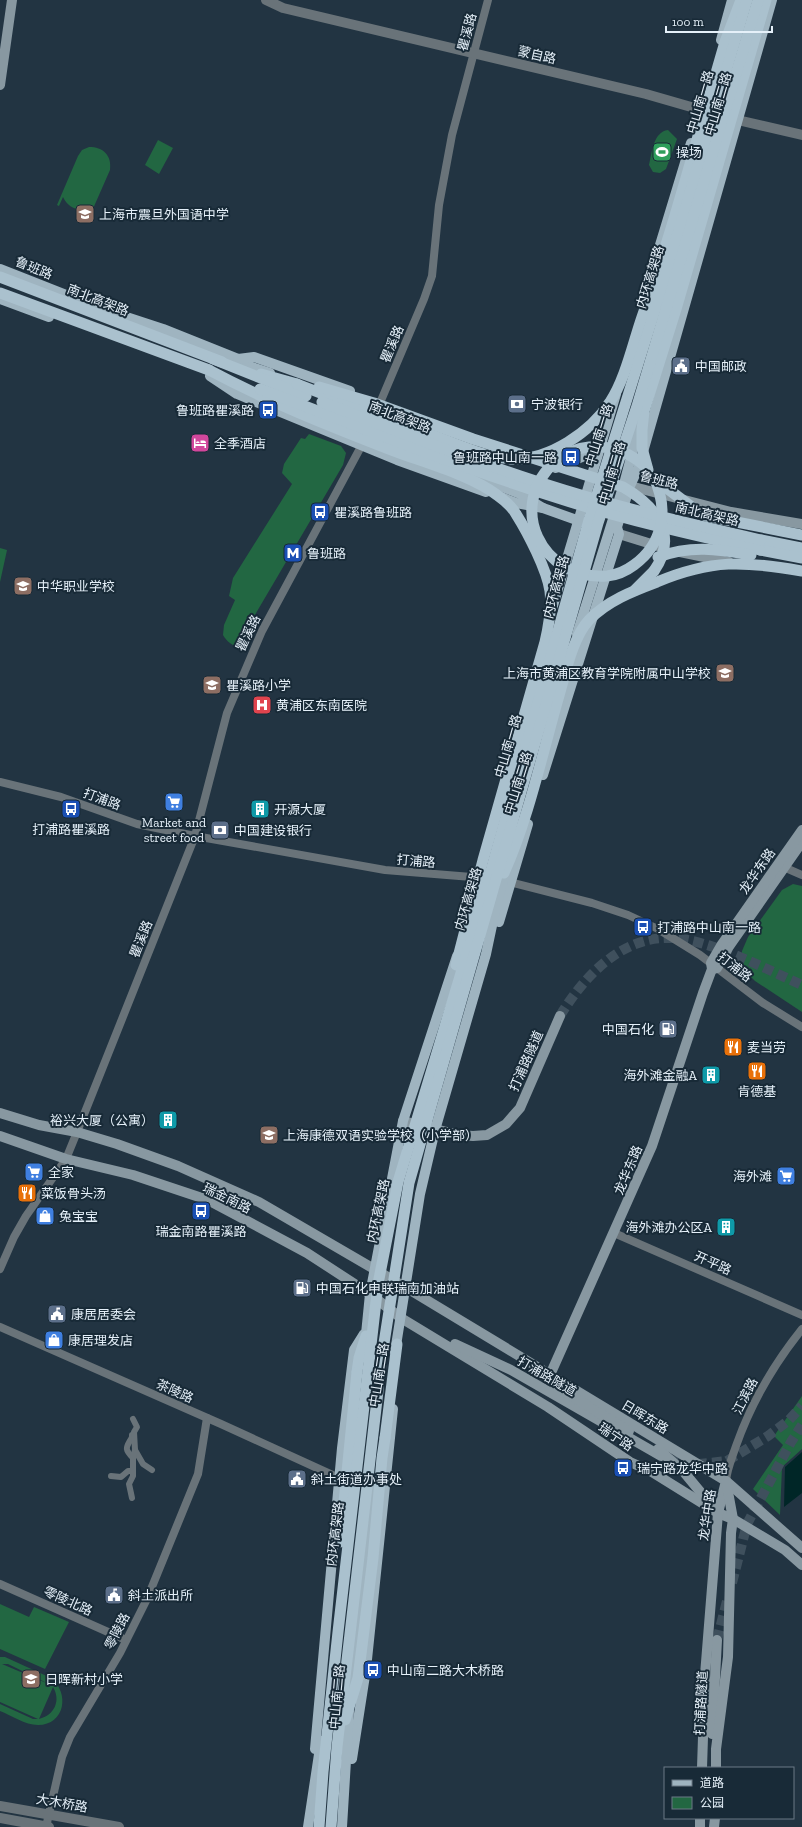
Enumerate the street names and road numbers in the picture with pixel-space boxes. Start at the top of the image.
street label: 瞿溪路 [455,11,479,53]
street label: 蒙自路 [516,43,558,67]
street label: 中山南一路 [684,69,716,135]
street label: 中山南二路 [702,71,734,137]
street label: 内环高架路 [633,244,667,310]
street label: 鲁班路 [13,254,55,282]
street label: 南北高架路 [65,281,131,319]
street label: 瞿溪路 [377,323,407,365]
street label: 南北高架路 [367,398,433,436]
street label: 中山南一路 [582,402,616,468]
street label: 中山南二路 [596,440,628,506]
street label: 鲁班路 [638,468,680,492]
street label: 南北高架路 [674,499,740,529]
street label: 内环高架路 [540,554,572,620]
street label: 瞿溪路 [233,612,263,654]
street label: 中山南一路 [492,713,524,779]
street label: 中山南二路 [501,750,535,816]
street label: 打浦路 [81,785,123,813]
street label: 龙华东路 [736,845,778,897]
street label: 打浦路 [396,852,436,870]
street label: 内环高架路 [452,866,484,932]
street label: 瞿溪路 [127,918,155,960]
street label: 打浦路 [715,949,755,985]
street label: 打浦路隧道 [506,1028,546,1094]
street label: 龙华东路 [611,1143,645,1197]
street label: 内环高架路 [364,1178,392,1244]
street label: 瑞金南路 [200,1180,254,1216]
street label: 开平路 [692,1248,734,1278]
street label: 中山南二路 [367,1342,391,1408]
street label: 打浦路隧道 [515,1353,579,1399]
street label: 江滨路 [729,1375,761,1417]
street label: 茶陵路 [154,1376,196,1406]
street label: 日晖东路 [619,1397,671,1437]
street label: 瑞宁路 [596,1420,636,1454]
street label: 龙华中路 [696,1488,718,1542]
street label: 内环高架路 [324,1501,346,1567]
street label: 零陵北路 [41,1584,95,1618]
street label: 零陵路 [101,1610,133,1652]
street label: 中山南二路 [327,1664,347,1730]
street label: 打浦路隧道 [692,1670,710,1736]
street label: 大木桥路 [35,1791,89,1815]

